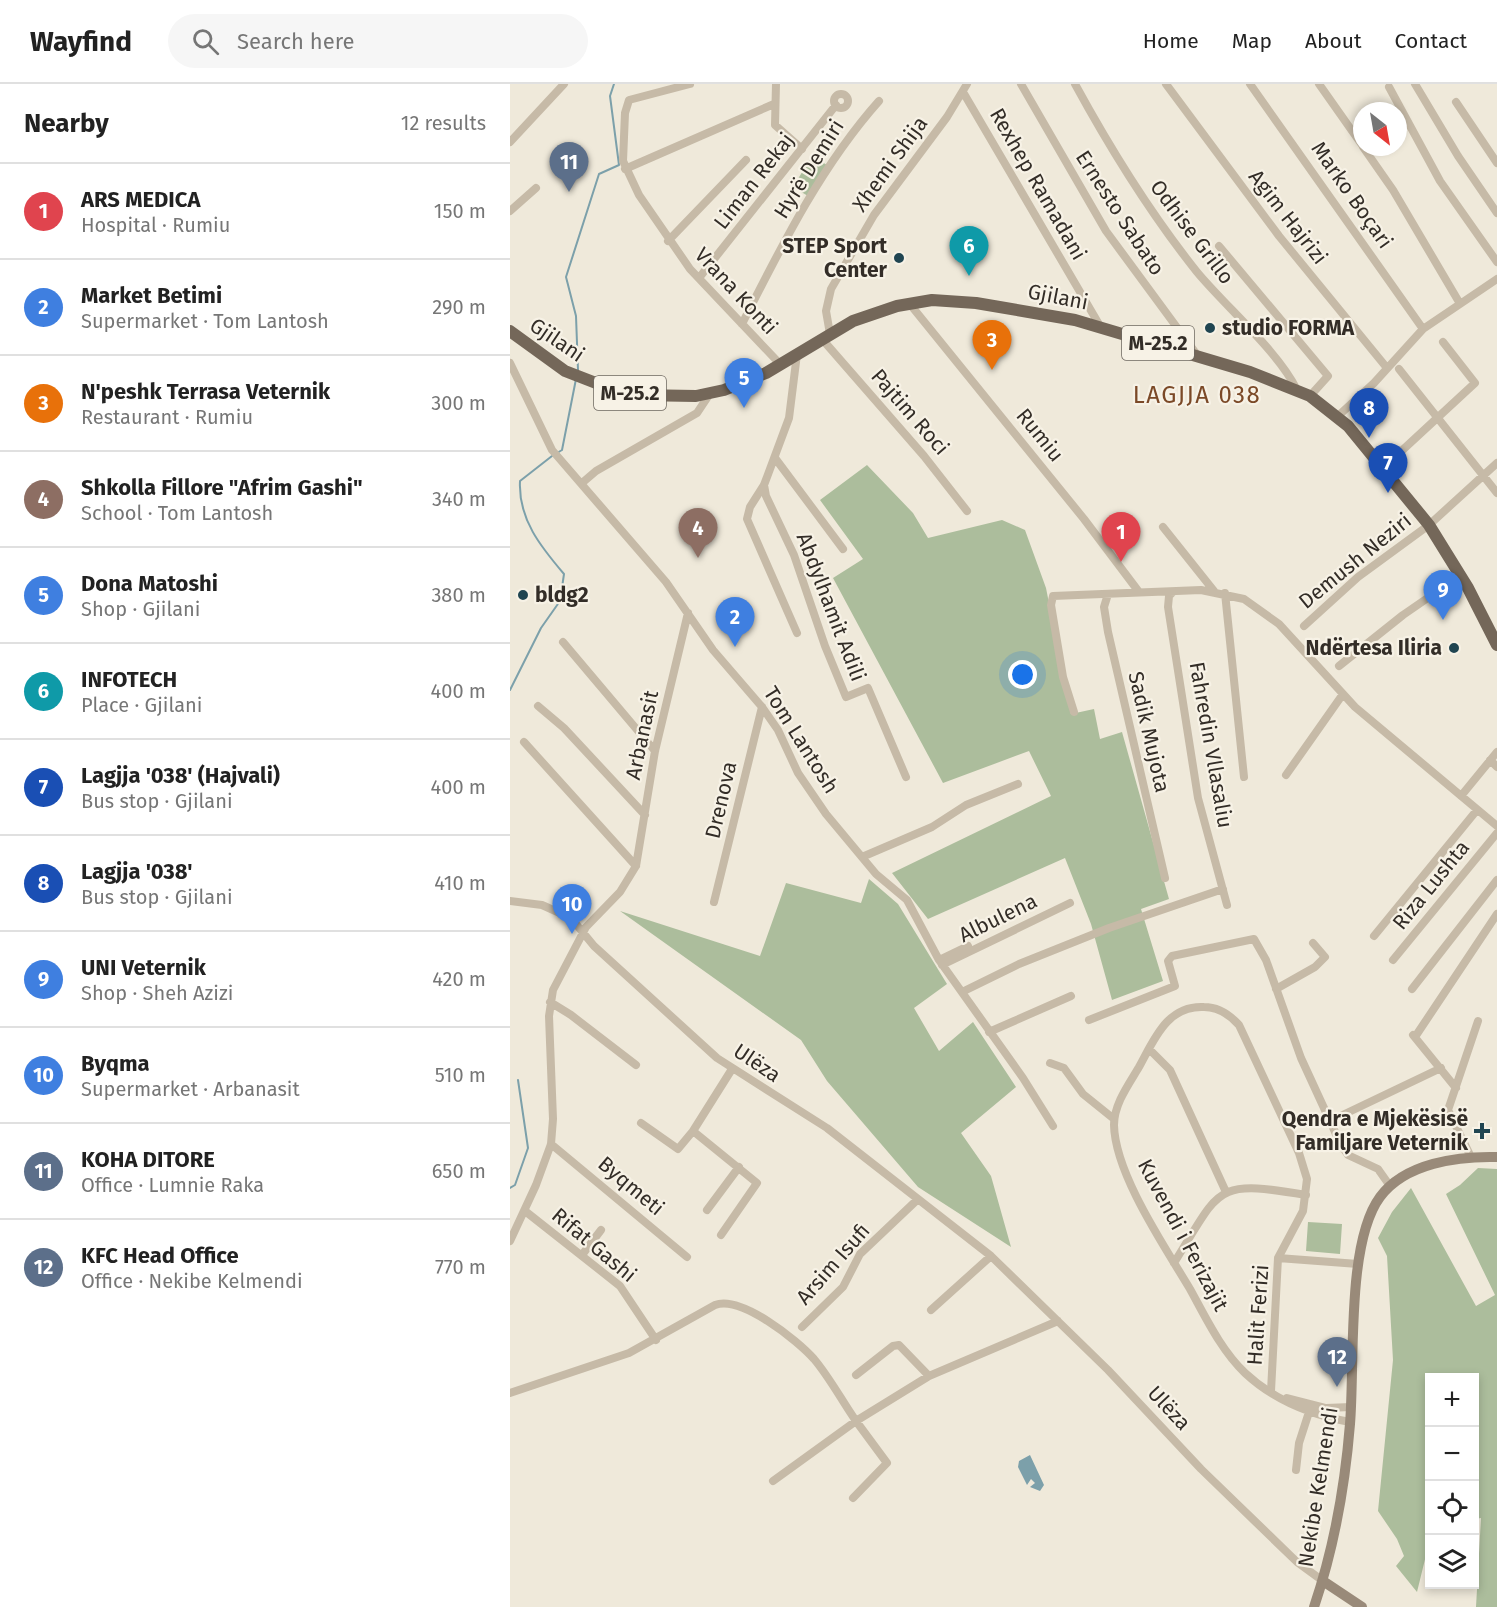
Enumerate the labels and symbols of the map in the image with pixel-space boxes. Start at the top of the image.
north arrow [1353,102,1407,156]
street label: Rexhep Ramadani [984,103,1092,265]
street label: Xhemi Shija [847,111,933,217]
street label: Hyrë Demiri [768,115,850,223]
street label: Liman Rekaj [708,128,800,234]
street label: Marko Boçari [1306,137,1398,253]
pin: 11 [550,142,588,192]
street label: Ernesto Sabato [1070,146,1170,280]
street label: Agim Hajrizi [1243,164,1333,270]
street label: Odhise Grillo [1144,175,1240,289]
pin: 6 [950,226,988,276]
place label: STEP Sport Center [782,233,888,283]
street label: Vrana Konti [689,242,783,340]
marker: STEP Sport Center [892,251,906,265]
street label: Gjilani [1026,278,1090,316]
street label: Gjilani [525,312,589,368]
place label: studio FORMA [1222,315,1355,341]
pin: 3 [972,320,1012,370]
marker: studio FORMA [1203,321,1217,335]
road number: M-25.2 [1122,326,1194,360]
pin: 5 [724,358,764,408]
street label: Pajtim Roci [865,364,955,460]
road number: M-25.2 [594,376,666,410]
district label: LAGJJA 038 [1133,381,1261,409]
pin: 8 [1350,388,1388,438]
street label: Rumiu [1011,403,1069,467]
pin: 7 [1368,444,1408,493]
pin: 4 [678,508,717,558]
street label: Demush Neziri [1293,508,1417,614]
pin: 1 [1102,512,1140,562]
street label: Abdylhamit Adili [791,529,871,685]
pin: 9 [1424,570,1462,620]
place label: bldg2 [535,582,589,608]
marker: bldg2 [516,588,530,602]
pin: 2 [716,598,754,647]
place label: Ndërtesa Iliria [1306,635,1442,661]
marker: Ndërtesa Iliria [1447,641,1461,655]
your location [1008,660,1037,689]
street label: Fahredin Vllasaliu [1184,660,1238,830]
street label: Sadik Mujota [1122,669,1176,795]
street label: Tom Lantosh [758,682,844,798]
street label: Arbanasit [620,688,664,782]
street label: Drenova [700,759,742,841]
street label: Riza Lushta [1387,835,1475,935]
pin: 10 [552,884,592,934]
street label: Albulena [955,888,1041,948]
street label: Ulëza [728,1038,786,1088]
place label: Qendra e Mjekësisë Familjare Veternik [1282,1106,1468,1156]
marker: Qendra e Mjekësisë Familjare Veternik [1473,1122,1491,1140]
street label: Byqmeti [593,1151,669,1221]
street label: Kuvendi i Ferizajit [1132,1155,1234,1316]
street label: Rifat Gashi [546,1202,642,1288]
street label: Arsim Isufi [791,1218,875,1310]
street label: Halit Ferizi [1242,1264,1274,1366]
pin: 12 [1318,1338,1356,1387]
street label: Ulëza [1142,1380,1196,1436]
street label: Nekibe Kelmendi [1292,1405,1344,1569]

